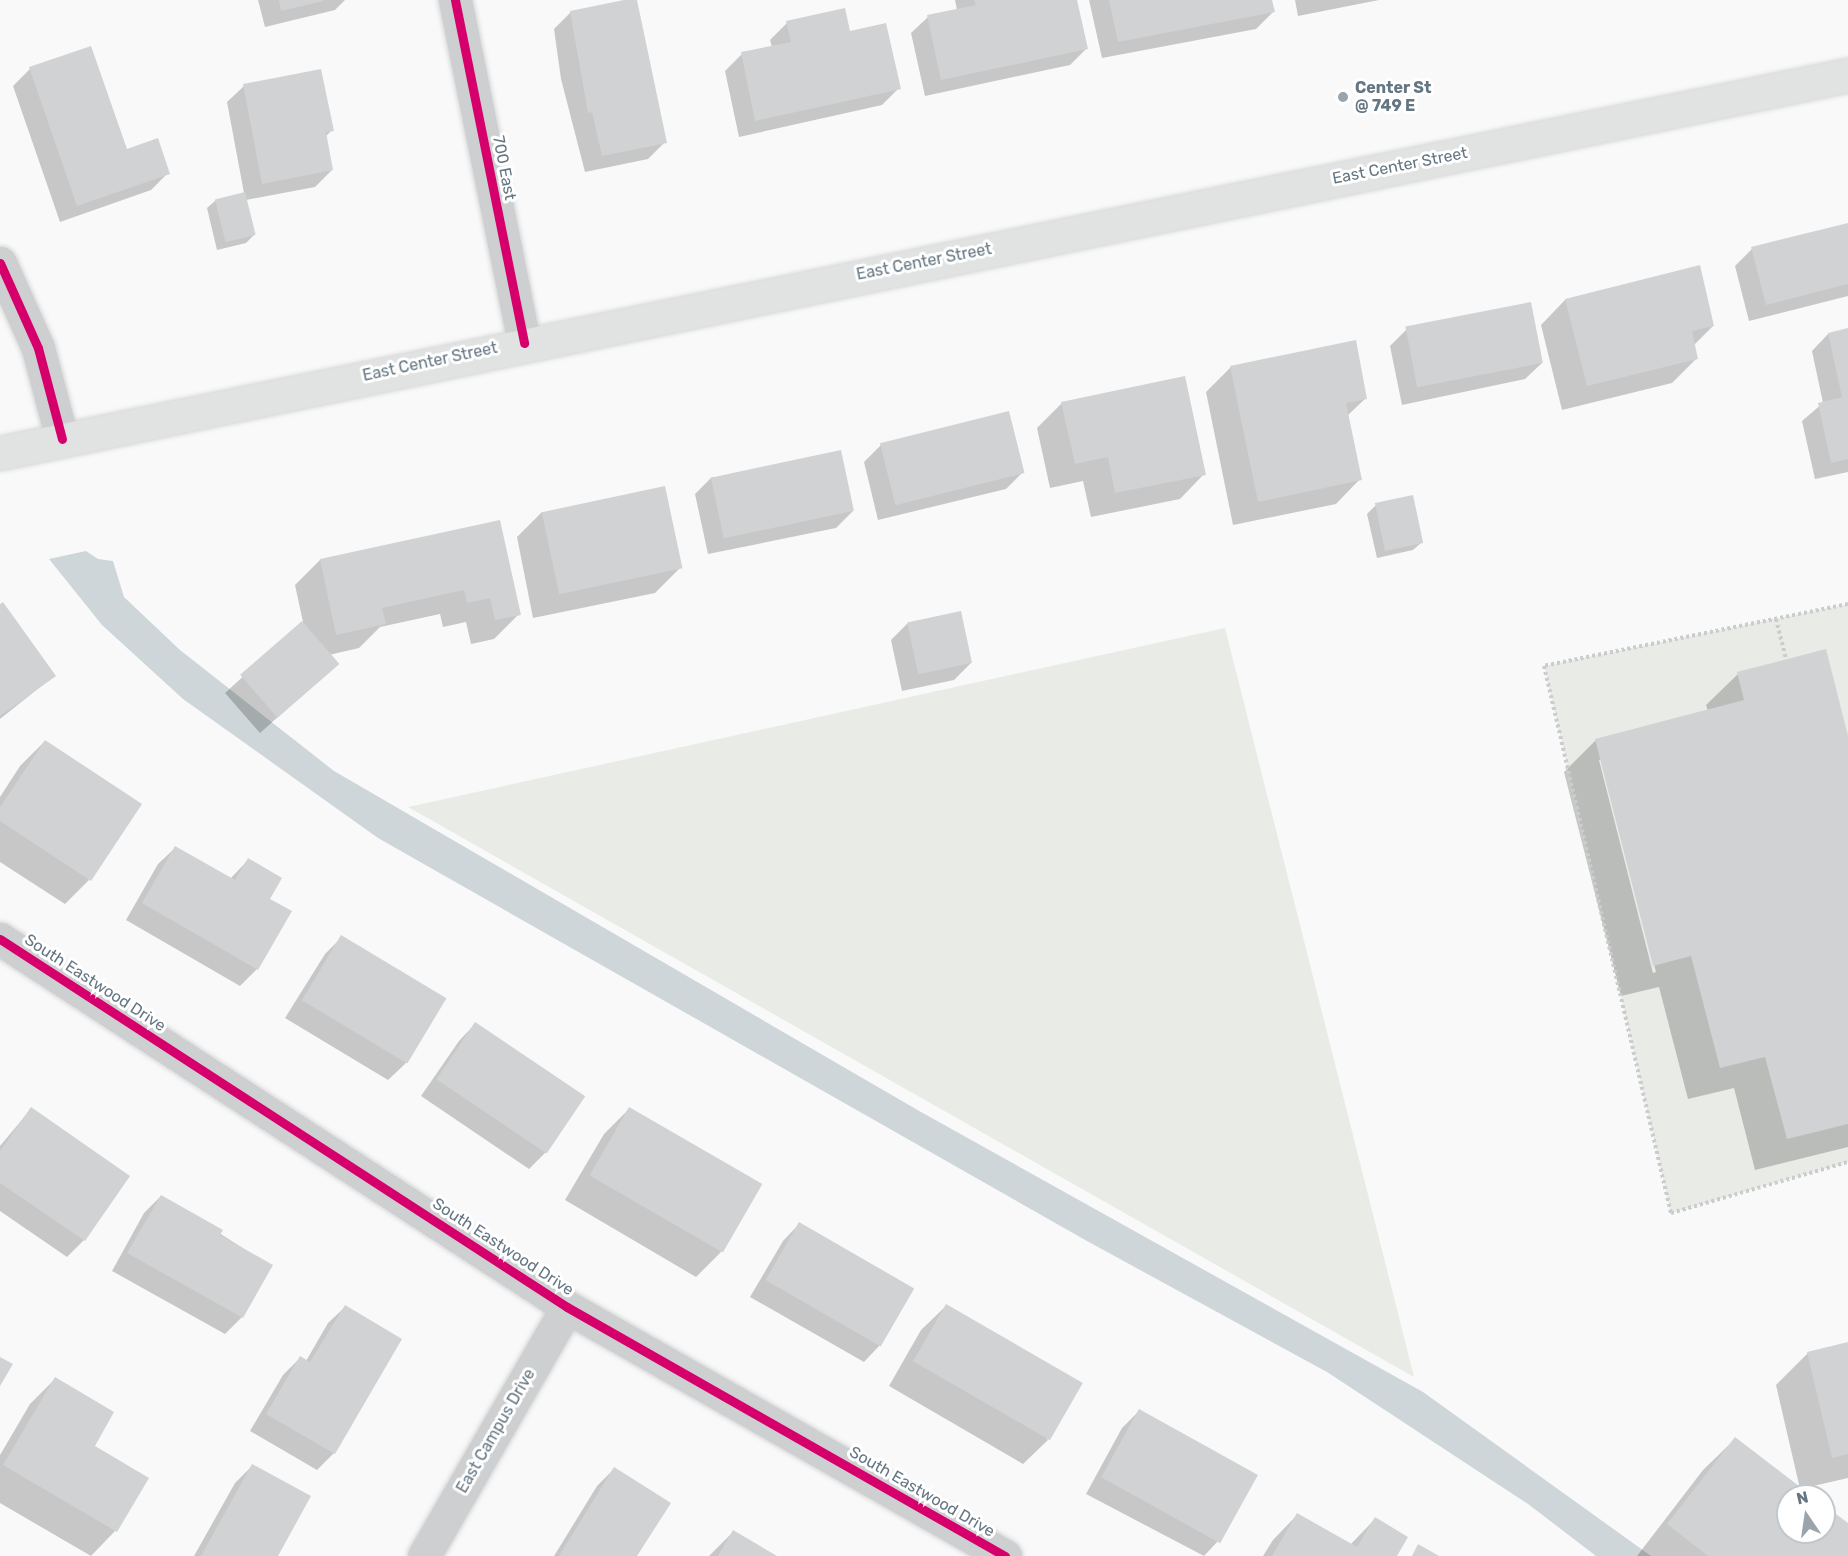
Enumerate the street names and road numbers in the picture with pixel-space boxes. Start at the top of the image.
street label: 700 East [488,134,520,202]
street label: East Center Street [1331,143,1469,189]
street label: East Center Street [855,239,993,285]
street label: East Center Street [361,338,499,386]
street label: South Eastwood Drive [21,930,169,1036]
street label: South Eastwood Drive [429,1194,577,1300]
street label: East Campus Drive [453,1365,539,1497]
street label: South Eastwood Drive [846,1443,998,1541]

